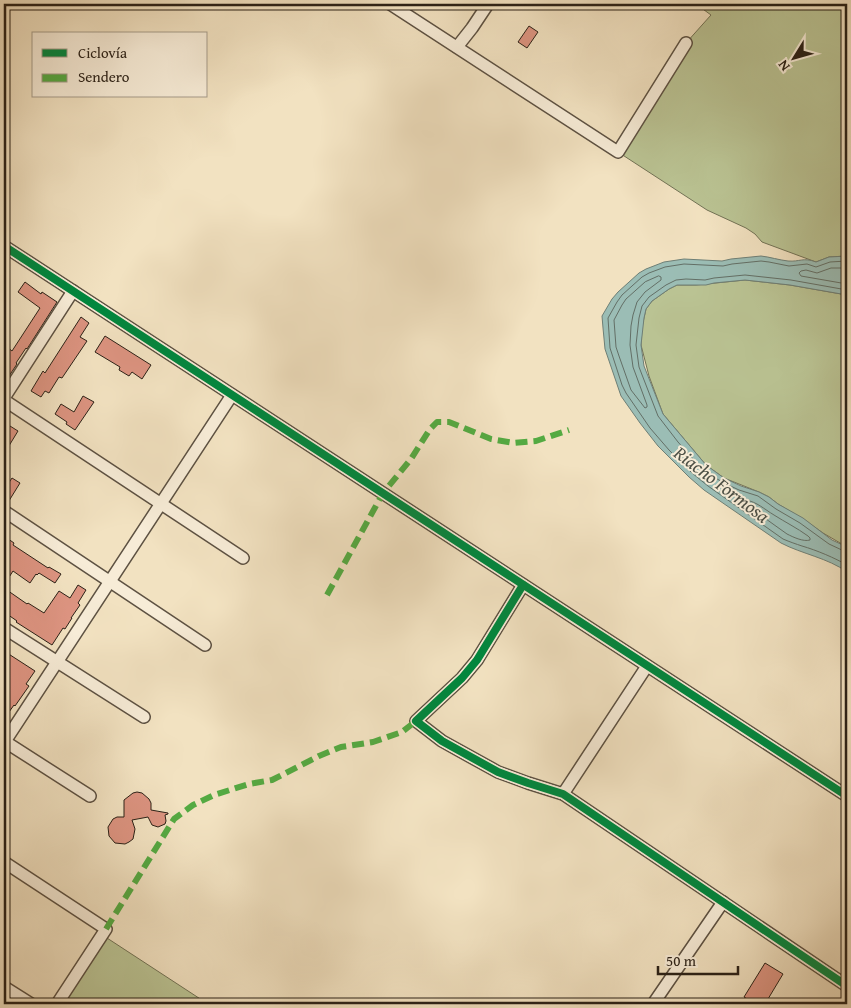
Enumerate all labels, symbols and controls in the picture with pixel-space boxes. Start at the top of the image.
legend [32,32,208,98]
north arrow [768,32,818,82]
text: Ciclovía [78,42,127,63]
text: N [772,56,794,76]
text: Sendero [78,66,130,87]
water label: Riacho Formosa [667,438,776,529]
scale bar [658,943,738,975]
text: 50 m [666,950,697,971]

